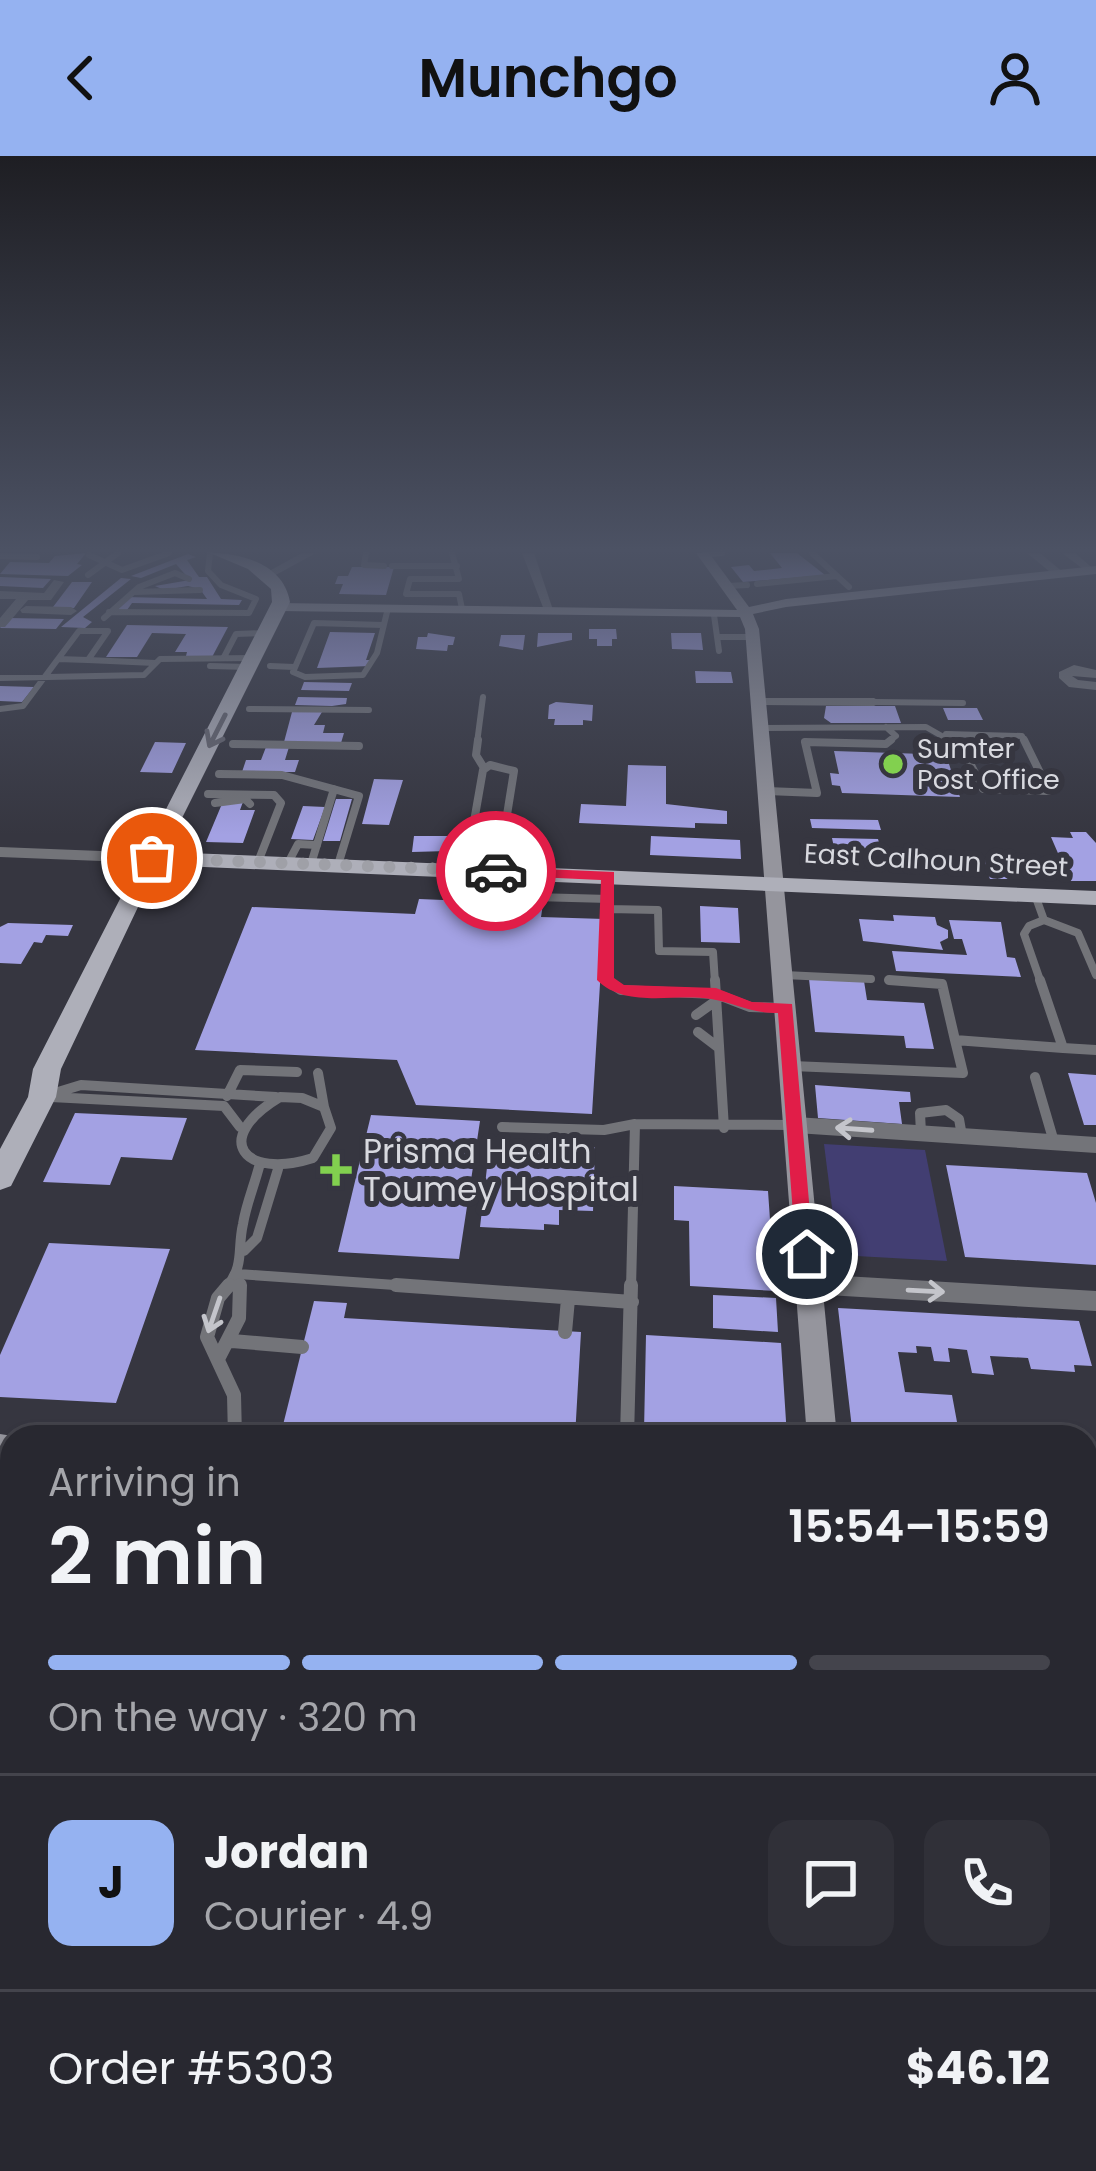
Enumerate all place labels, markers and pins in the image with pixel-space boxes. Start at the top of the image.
place label: Sumter Post Office [917,730,1060,798]
marker: Sumter Post Office [880,751,906,777]
pin [101,807,203,909]
place label: Prisma Health Toumey Hospital [363,1128,639,1213]
marker: Prisma Health Toumey Hospital [320,1154,352,1186]
pin [756,1203,858,1305]

